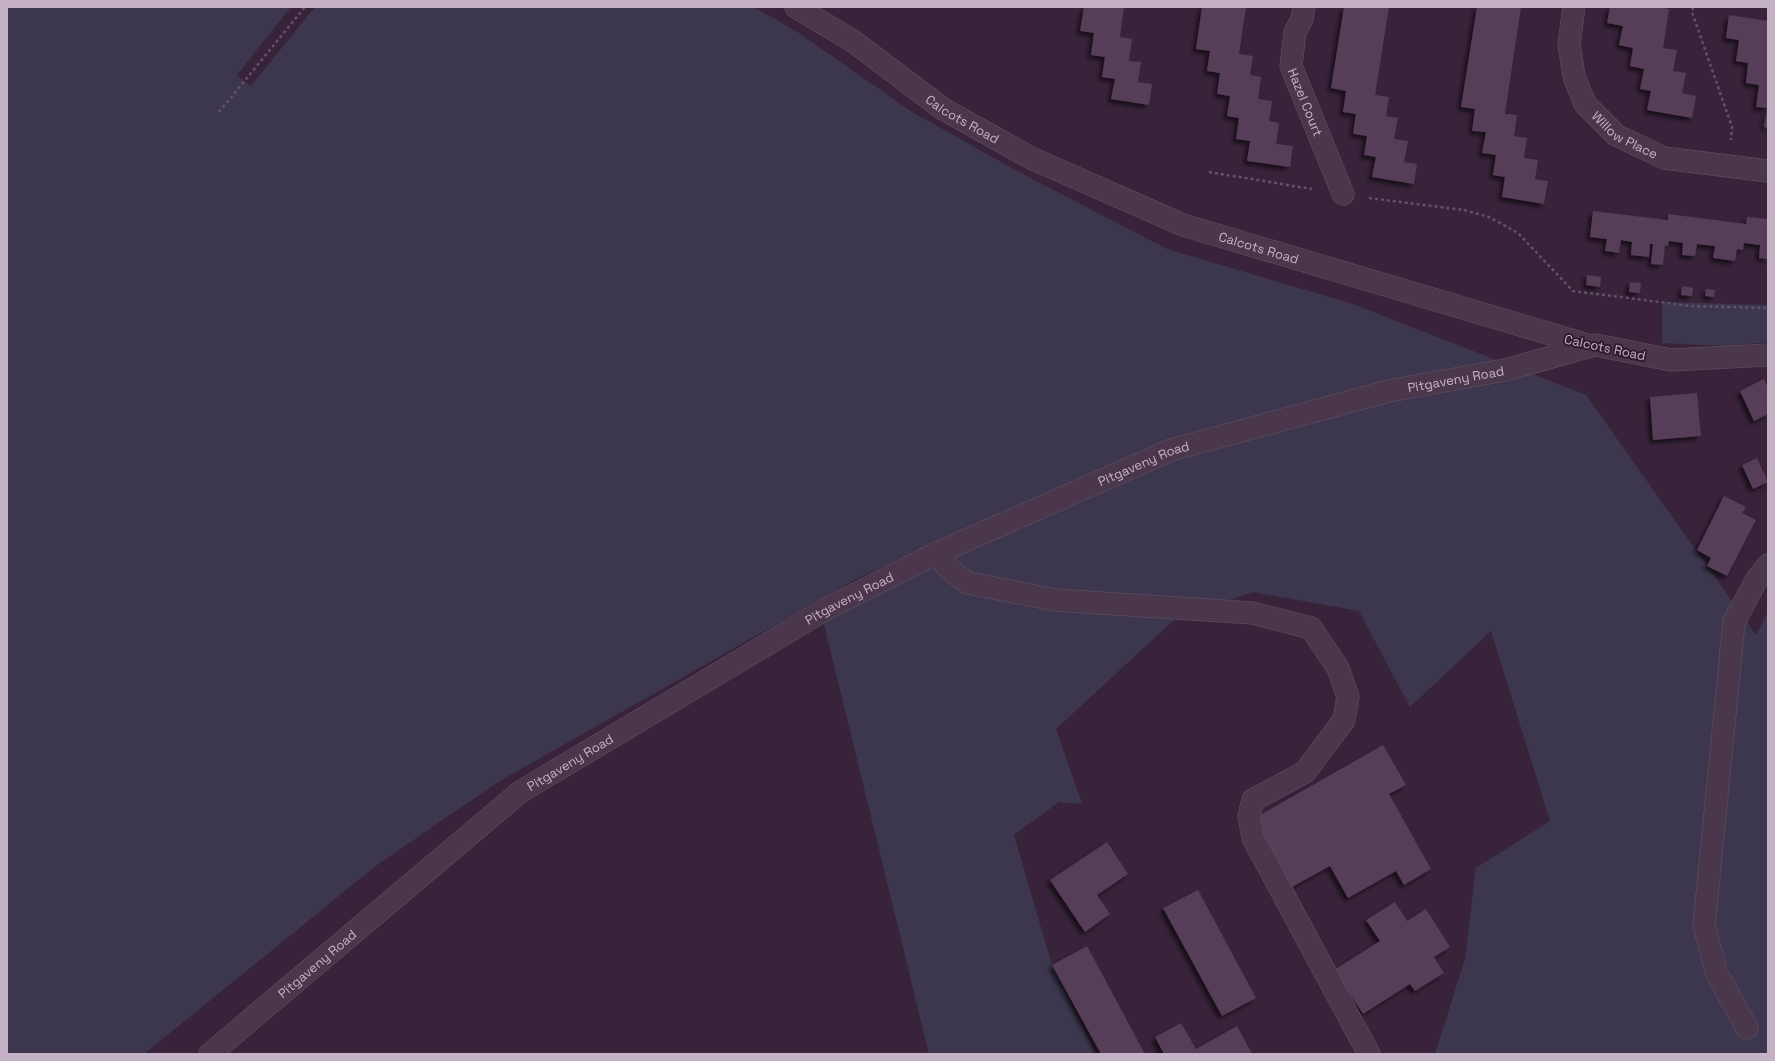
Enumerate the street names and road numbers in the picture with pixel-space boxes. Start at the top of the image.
street label: Hazel Court [1284,66,1327,139]
street label: Calcots Road [922,91,1002,148]
street label: Willow Place [1588,108,1661,163]
street label: Calcots Road [1217,228,1301,268]
street label: Calcots Road [1563,331,1647,364]
street label: Pitgaveny Road [1406,362,1505,397]
street label: Pitgaveny Road [1095,437,1191,490]
street label: Pitgaveny Road [802,568,897,629]
street label: Pitgaveny Road [524,730,616,795]
street label: Pitgaveny Road [274,926,360,1002]

